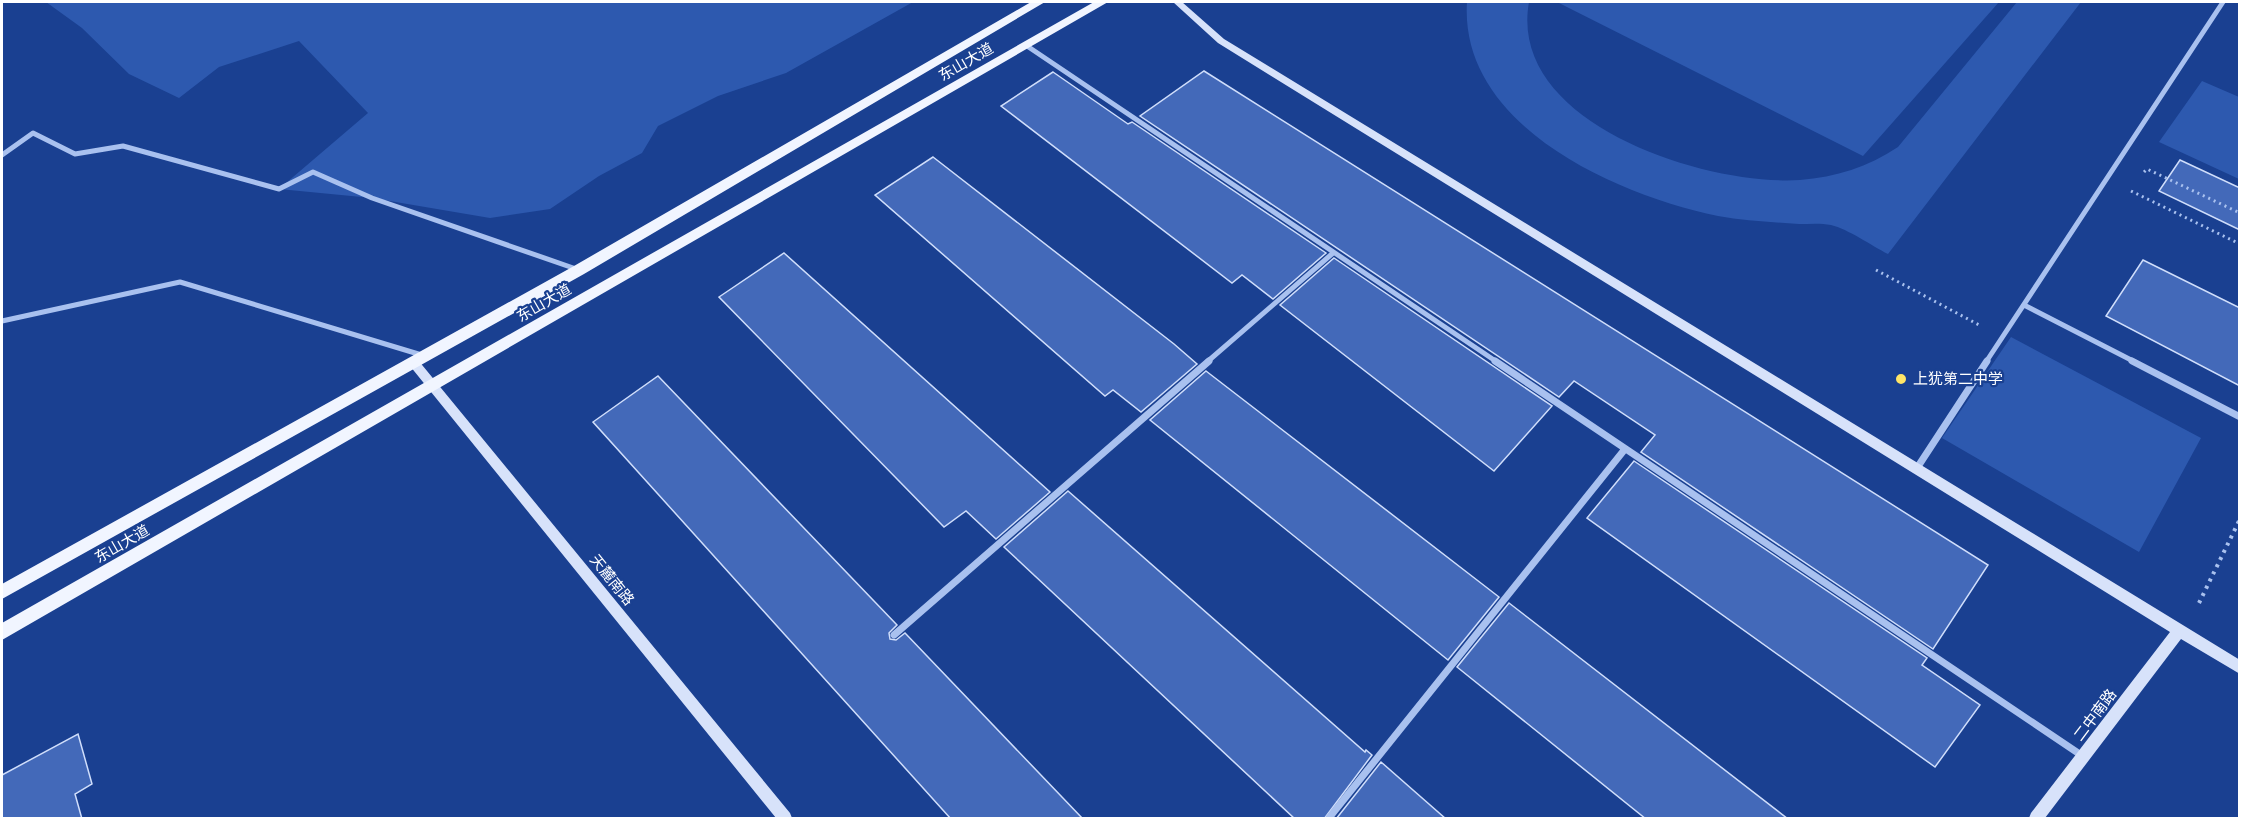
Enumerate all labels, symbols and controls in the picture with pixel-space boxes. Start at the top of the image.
street label: 东山大道 [935,38,997,87]
street label: 东山大道 [513,279,575,328]
place label: 上犹第二中学 [1913,369,2003,390]
marker: 上犹第二中学 [1894,372,1908,386]
street label: 东山大道 [91,520,153,569]
street label: 天麓南路 [585,550,639,610]
street label: 二中南路 [2069,685,2122,746]

